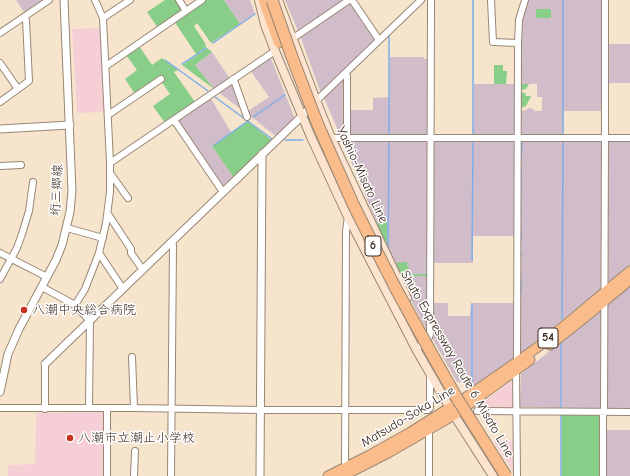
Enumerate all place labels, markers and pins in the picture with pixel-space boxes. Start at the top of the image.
place label: 八潮中央総合病院 [32,302,136,318]
marker: 八潮中央総合病院 [19,305,29,315]
place label: 八潮市立潮止小学校 [78,430,195,446]
marker: 八潮市立潮止小学校 [65,433,75,443]

